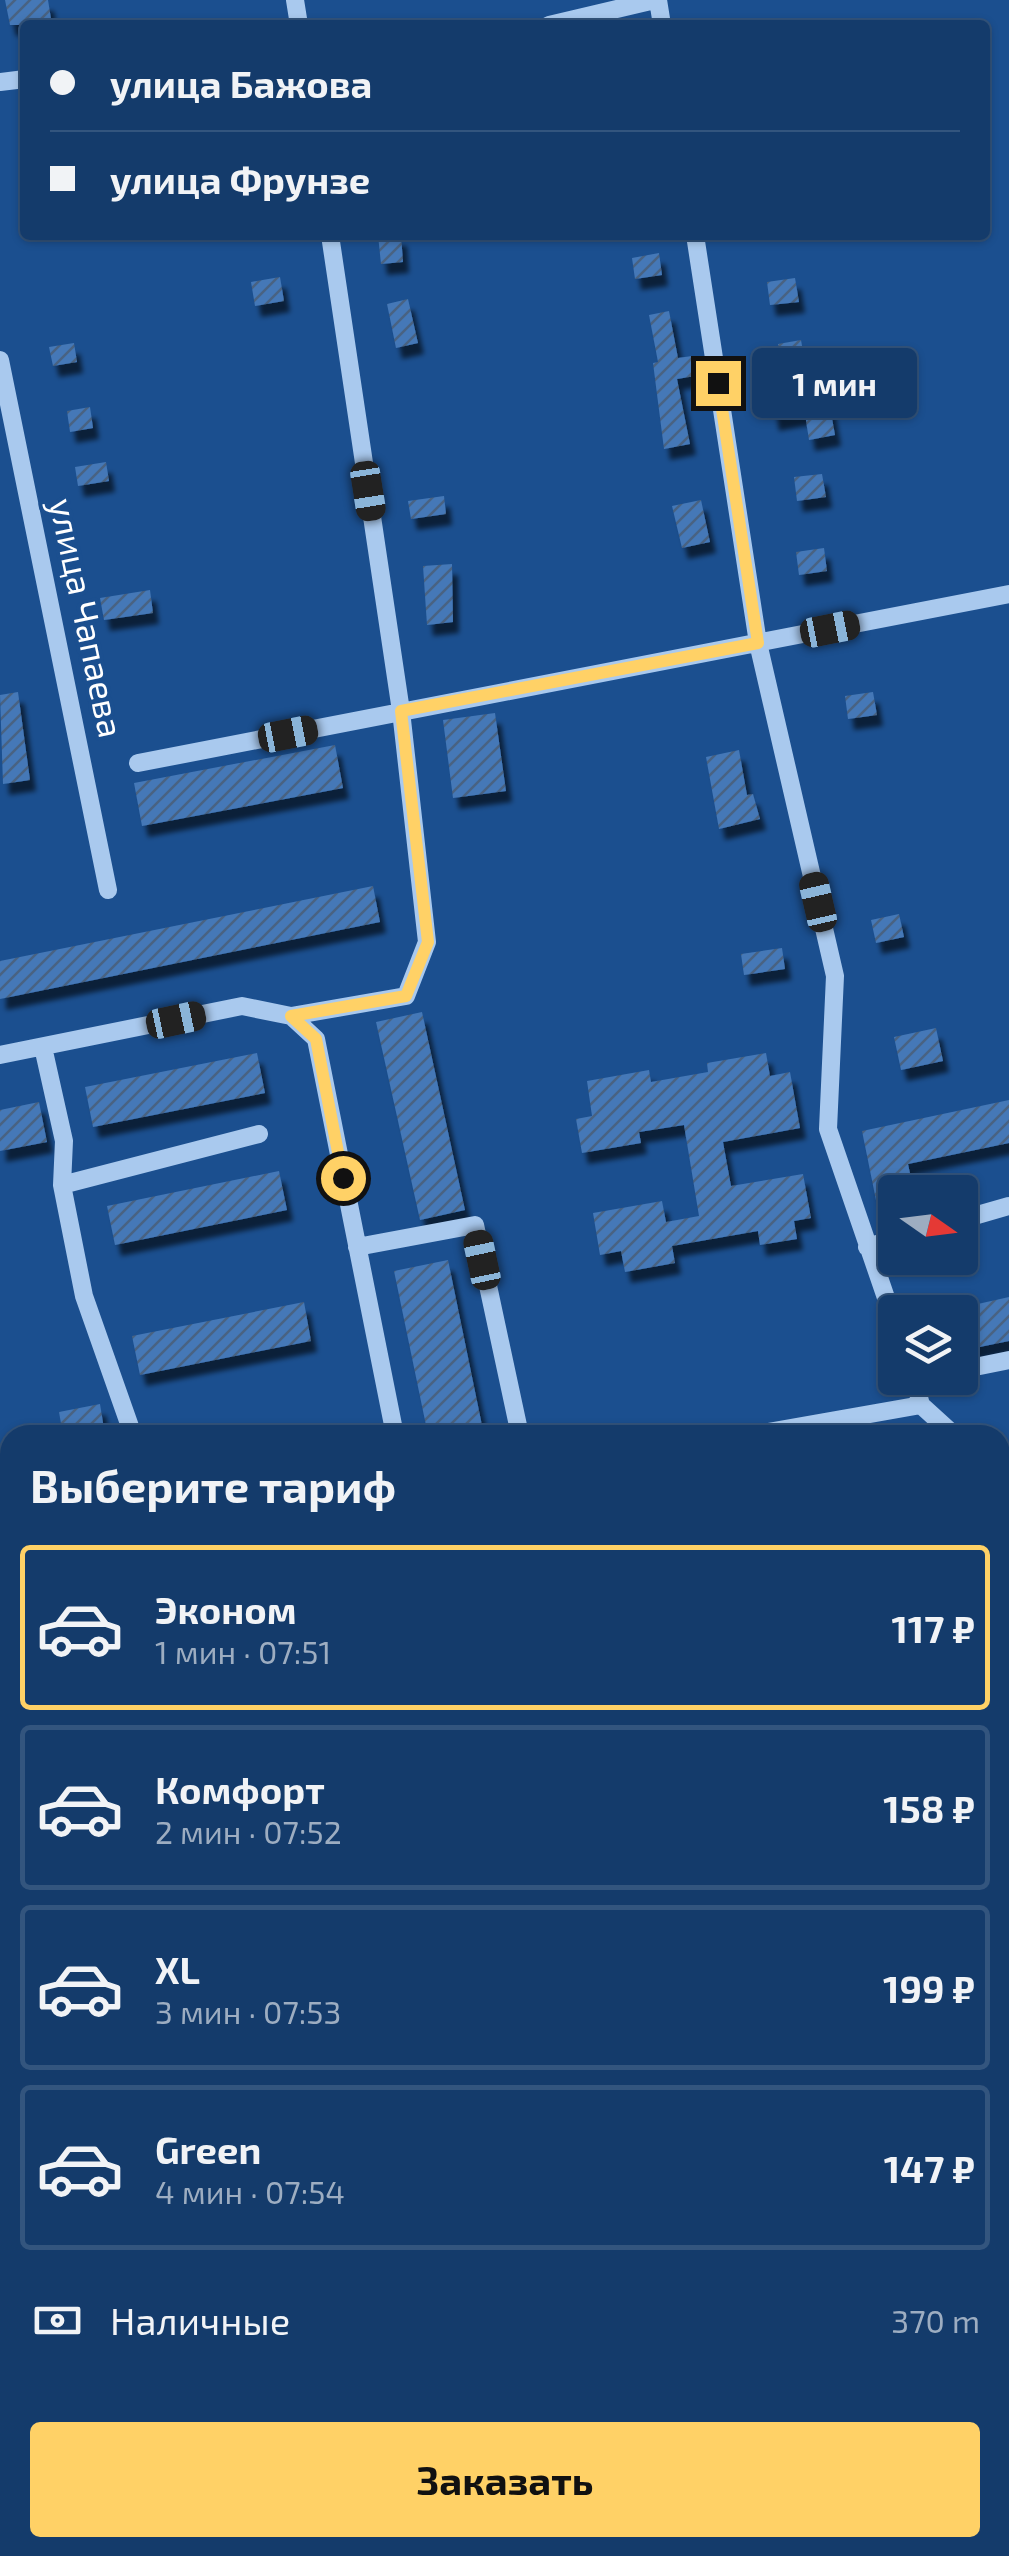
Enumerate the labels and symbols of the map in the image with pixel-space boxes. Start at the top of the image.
callout: 1 мин [753,348,918,418]
route end [696,361,741,406]
car [348,459,388,523]
street label: улица Чапаева [41,494,134,741]
car [798,609,862,649]
car [256,714,320,754]
car [797,869,839,935]
car [144,999,208,1041]
route start [321,1156,366,1201]
north arrow [878,1175,978,1275]
car [461,1228,503,1292]

